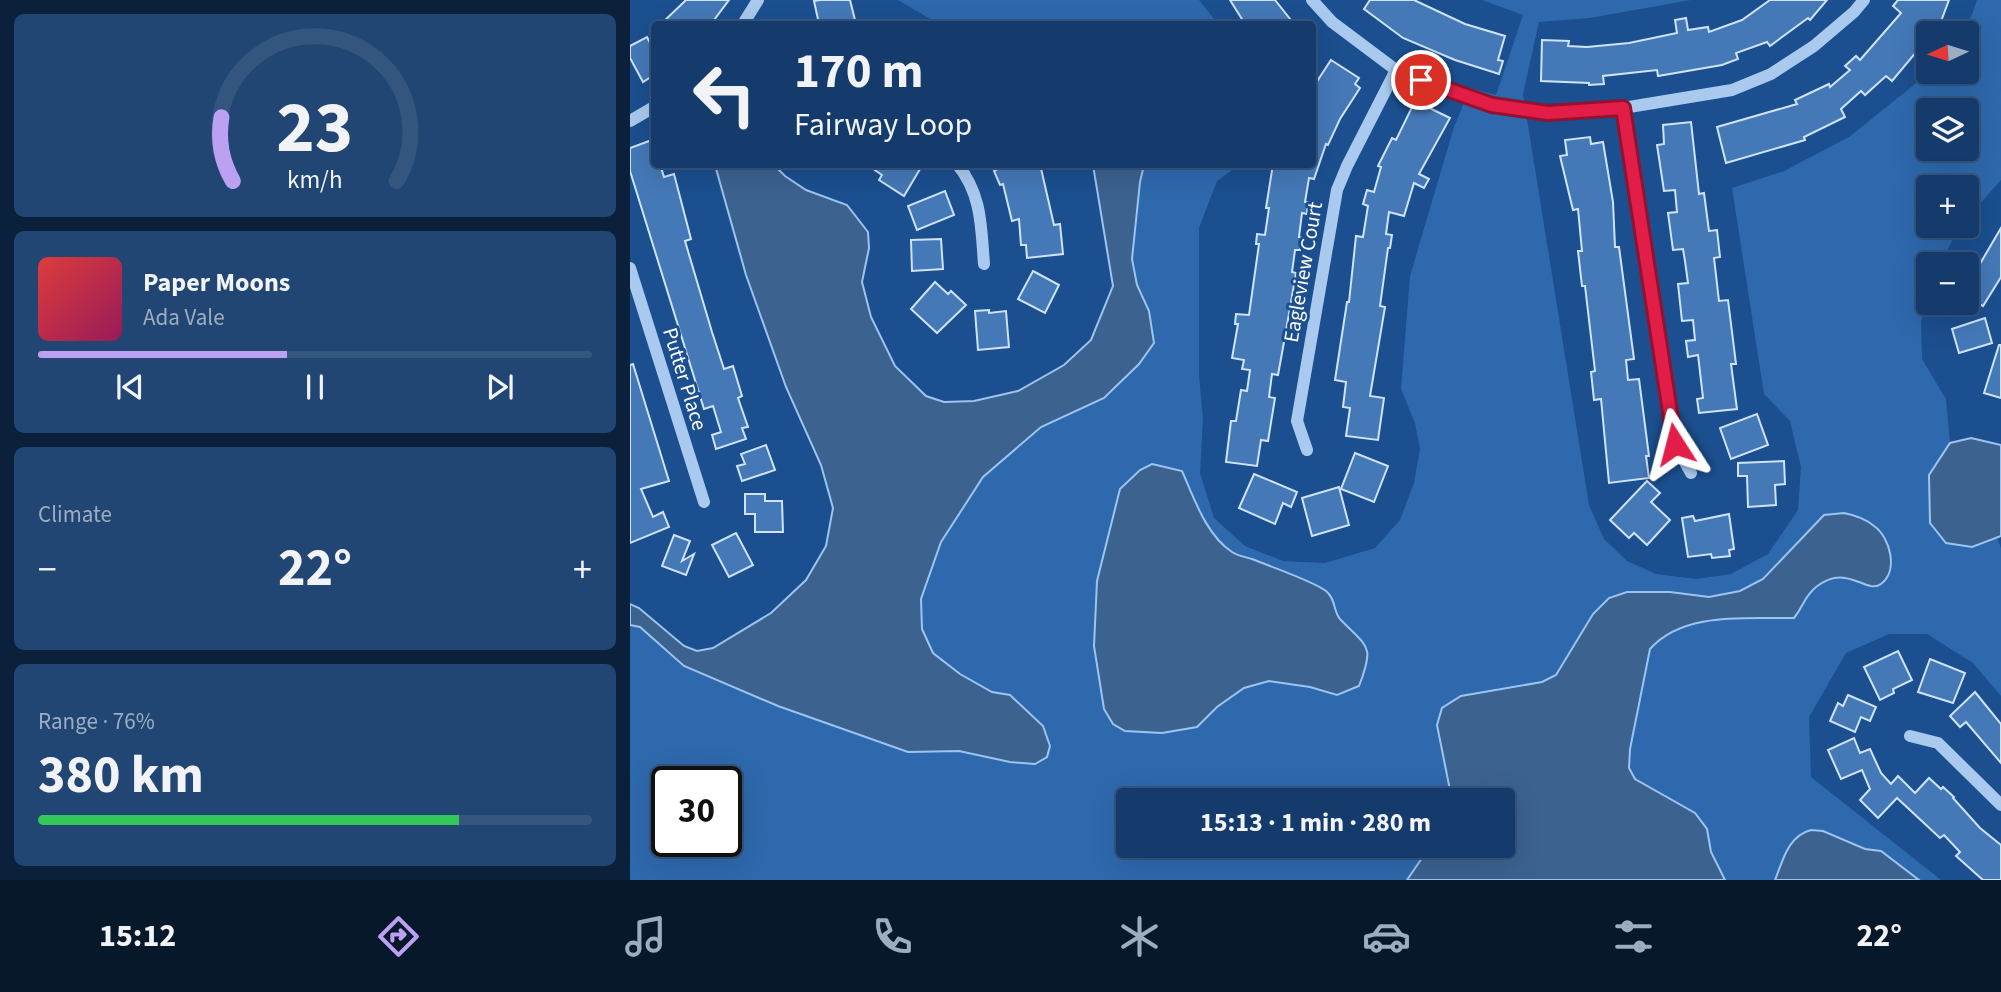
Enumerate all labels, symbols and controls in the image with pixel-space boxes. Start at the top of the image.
north arrow [1916,21,1979,84]
map controls [1916,21,1979,315]
text: 170 m [794,37,923,107]
icon: left [679,49,770,140]
pin [1391,50,1451,110]
icon: arrive [1402,61,1440,99]
text: 23 [277,77,353,181]
button: layers [1916,98,1979,161]
text: Fairway Loop [794,102,972,148]
text: km/h [287,162,343,198]
button: + [1916,175,1979,238]
street label: Eagleview Court [1276,199,1330,345]
button: − [1916,252,1979,315]
text: Paper Moons [143,264,290,301]
text: Ada Vale [143,301,225,334]
street label: Putter Place [655,324,715,434]
icon: previous [111,368,149,406]
icon: pause [296,368,334,406]
icon: next [481,368,519,406]
position arrow [1638,407,1712,481]
text: Climate [38,498,112,531]
text: 22° [278,532,352,606]
text: − [38,543,57,597]
text: + [573,543,592,597]
text: Range · 76% [38,705,155,738]
text: 380 km [38,739,204,813]
speed limit sign: 30 [651,766,742,857]
text: 15:13 · 1 min · 280 m [1200,804,1431,841]
icon: directions [374,912,423,961]
icon: music [621,912,670,961]
icon: phone [868,912,917,961]
icon: climate [1115,912,1164,961]
icon: car [1362,912,1411,961]
icon: filters [1609,912,1658,961]
text: 15:12 [99,913,176,959]
text: 22° [1856,913,1902,959]

